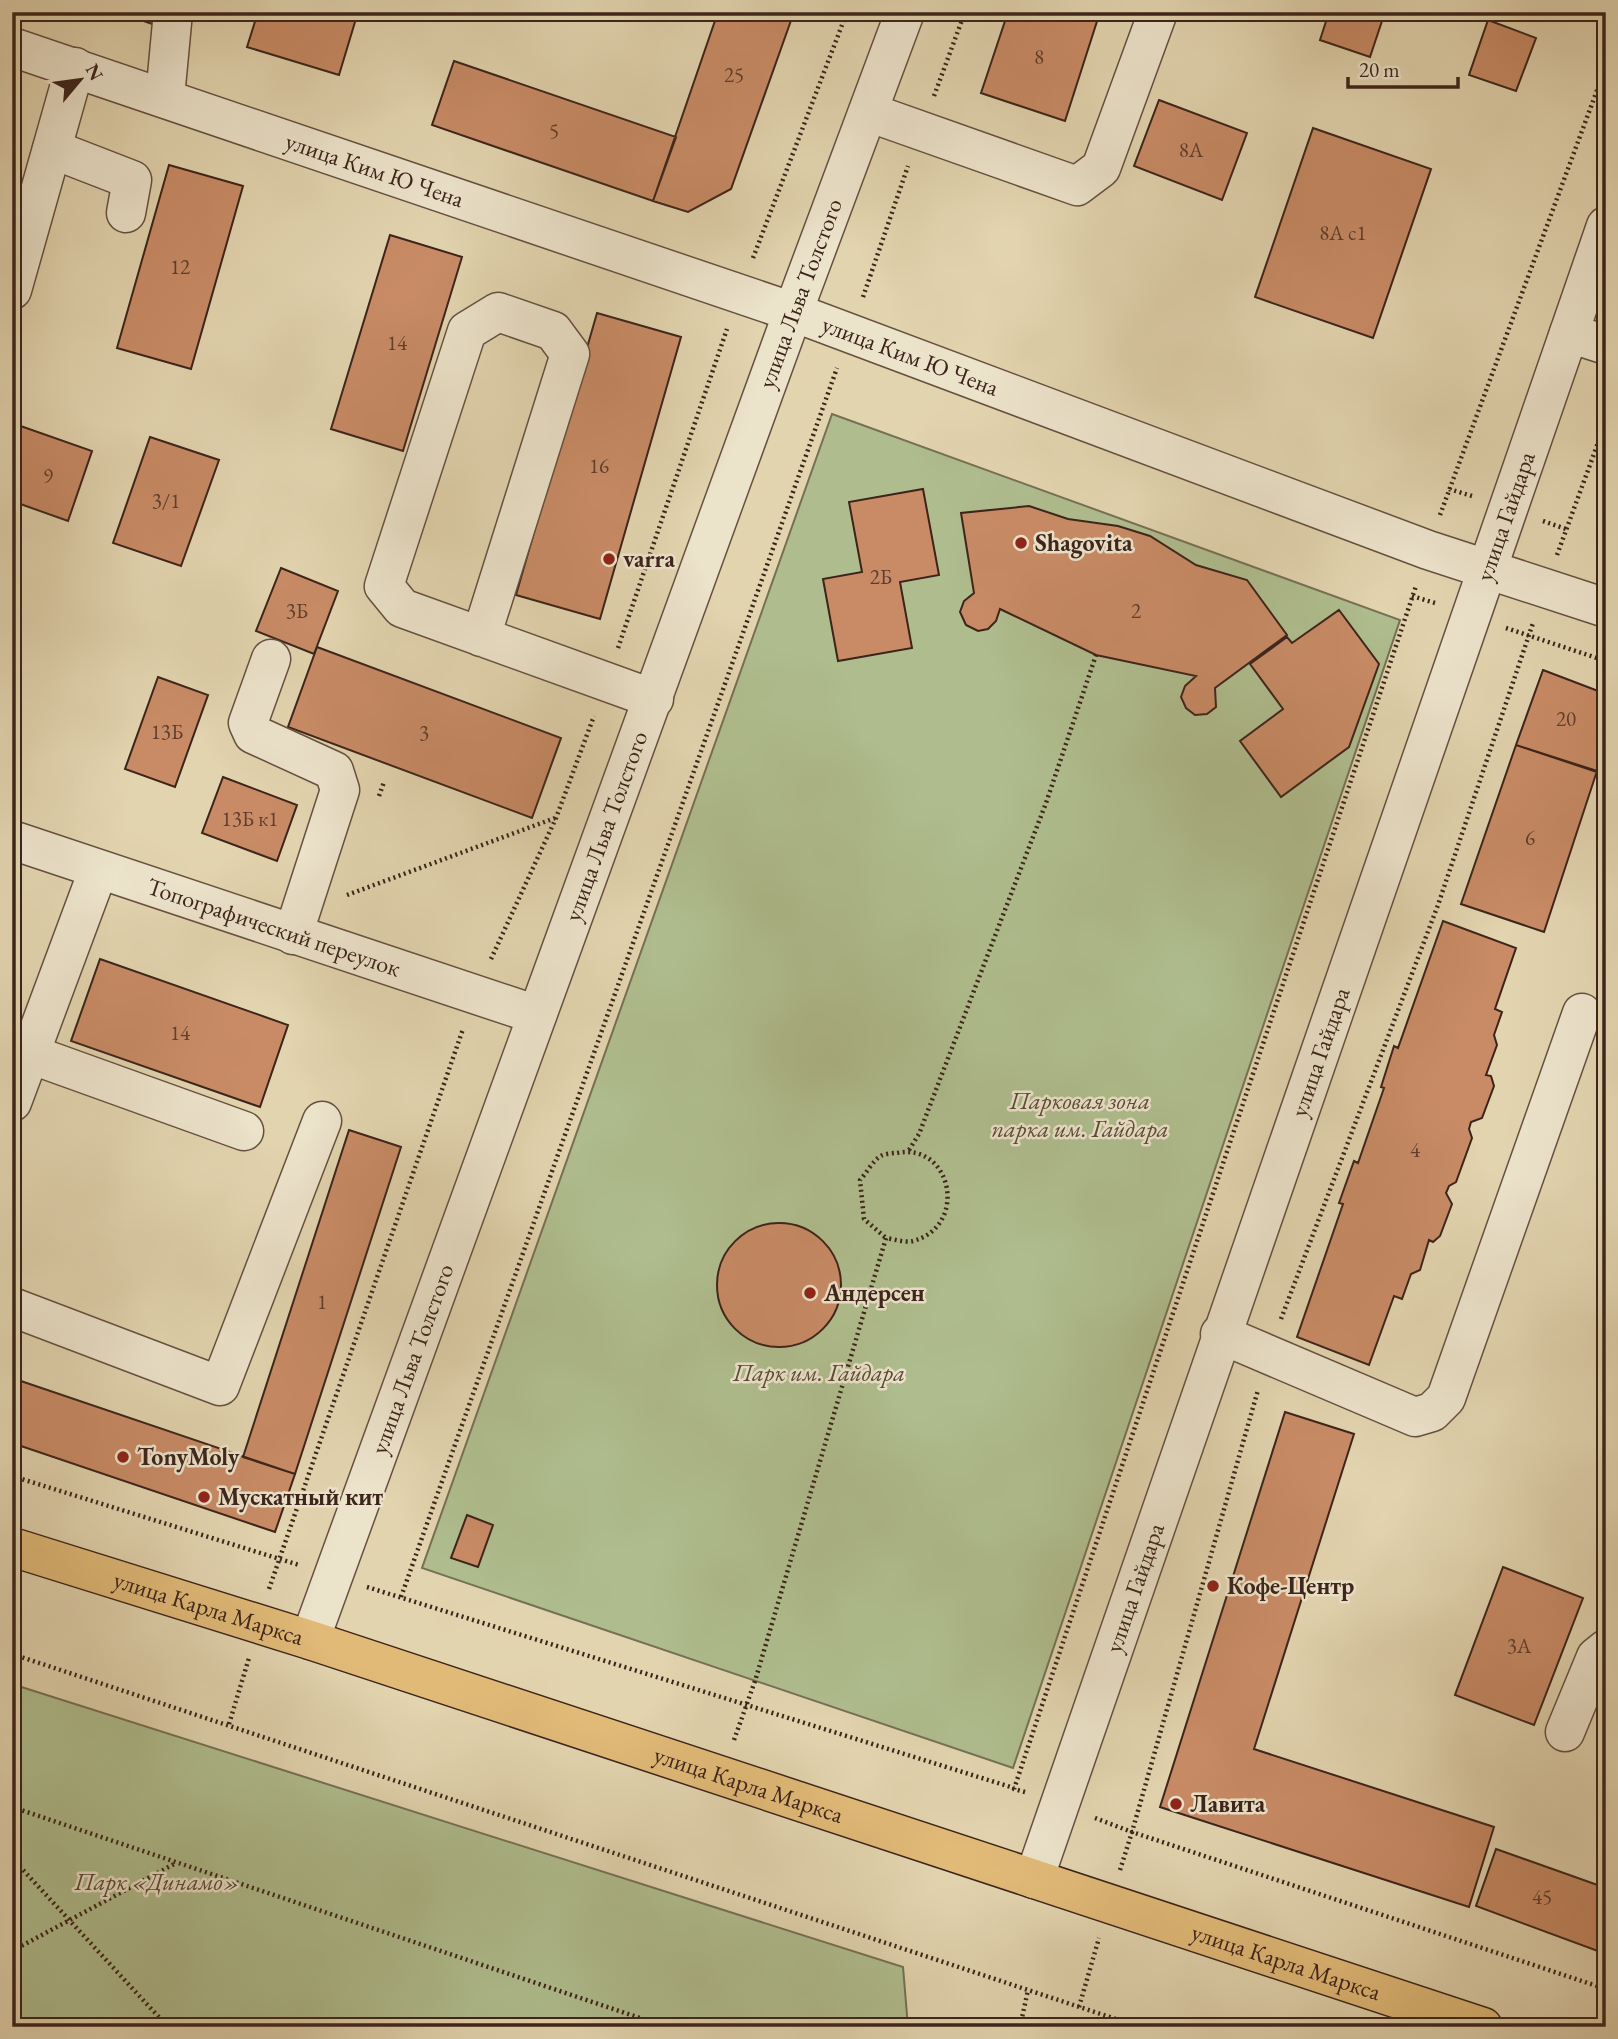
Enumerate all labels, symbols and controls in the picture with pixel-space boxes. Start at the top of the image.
house number: 8 [1034,43,1044,70]
north arrow [46,46,116,116]
scale bar [1348,46,1459,90]
text: 20 m [1359,56,1400,83]
text: N [80,59,109,85]
house number: 25 [724,61,744,88]
house number: 5 [549,117,559,144]
street label: улица Ким Ю Чена [282,125,469,214]
house number: 8А [1179,136,1204,163]
street label: улица Льва Толстого [751,194,849,392]
house number: 8А с1 [1319,219,1367,246]
house number: 12 [170,253,190,280]
street label: улица Ким Ю Чена [818,308,1004,403]
house number: 14 [387,329,408,356]
street label: улица Гайдара [1468,447,1542,585]
house number: 16 [589,452,609,479]
house number: 9 [43,462,53,489]
house number: 3/1 [152,487,180,514]
place label: Shagovita [1035,527,1133,559]
marker: Shagovita [1013,535,1029,551]
place label: varra [623,543,675,574]
marker: varra [601,551,617,567]
house number: 2Б [870,563,892,590]
house number: 3Б [286,597,308,624]
house number: 2 [1131,597,1141,624]
house number: 20 [1556,705,1576,732]
house number: 13Б [151,718,183,745]
house number: 3 [419,719,429,746]
street label: улица Льва Толстого [557,727,654,925]
house number: 13Б к1 [222,805,278,832]
house number: 6 [1525,824,1535,851]
street label: Топографический переулок [143,870,405,984]
street label: улица Гайдара [1283,983,1357,1121]
house number: 14 [170,1019,191,1046]
park label: Парковая зона парка им. Гайдара [991,1085,1169,1144]
house number: 4 [1410,1136,1421,1163]
street label: улица Льва Толстого [363,1259,461,1458]
place label: Андерсен [823,1277,925,1308]
marker: Андерсен [802,1285,818,1301]
house number: 1 [317,1288,327,1315]
park label: Парк им. Гайдара [732,1357,905,1388]
place label: TonyMoly [137,1441,240,1473]
marker: TonyMoly [115,1449,131,1465]
place label: Мускатный кит [218,1481,383,1513]
marker: Мускатный кит [196,1489,212,1505]
street label: улица Гайдара [1098,1519,1171,1657]
street label: улица Карла Маркса [110,1564,308,1652]
place label: Кофе-Центр [1227,1570,1354,1601]
marker: Кофе-Центр [1205,1578,1221,1594]
house number: 3А [1507,1632,1532,1659]
street label: улица Карла Маркса [650,1739,848,1830]
place label: Лавита [1190,1788,1266,1819]
marker: Лавита [1168,1796,1184,1812]
park label: Парк «Динамо» [74,1866,240,1897]
house number: 45 [1532,1883,1552,1910]
street label: улица Карла Маркса [1188,1916,1385,2007]

